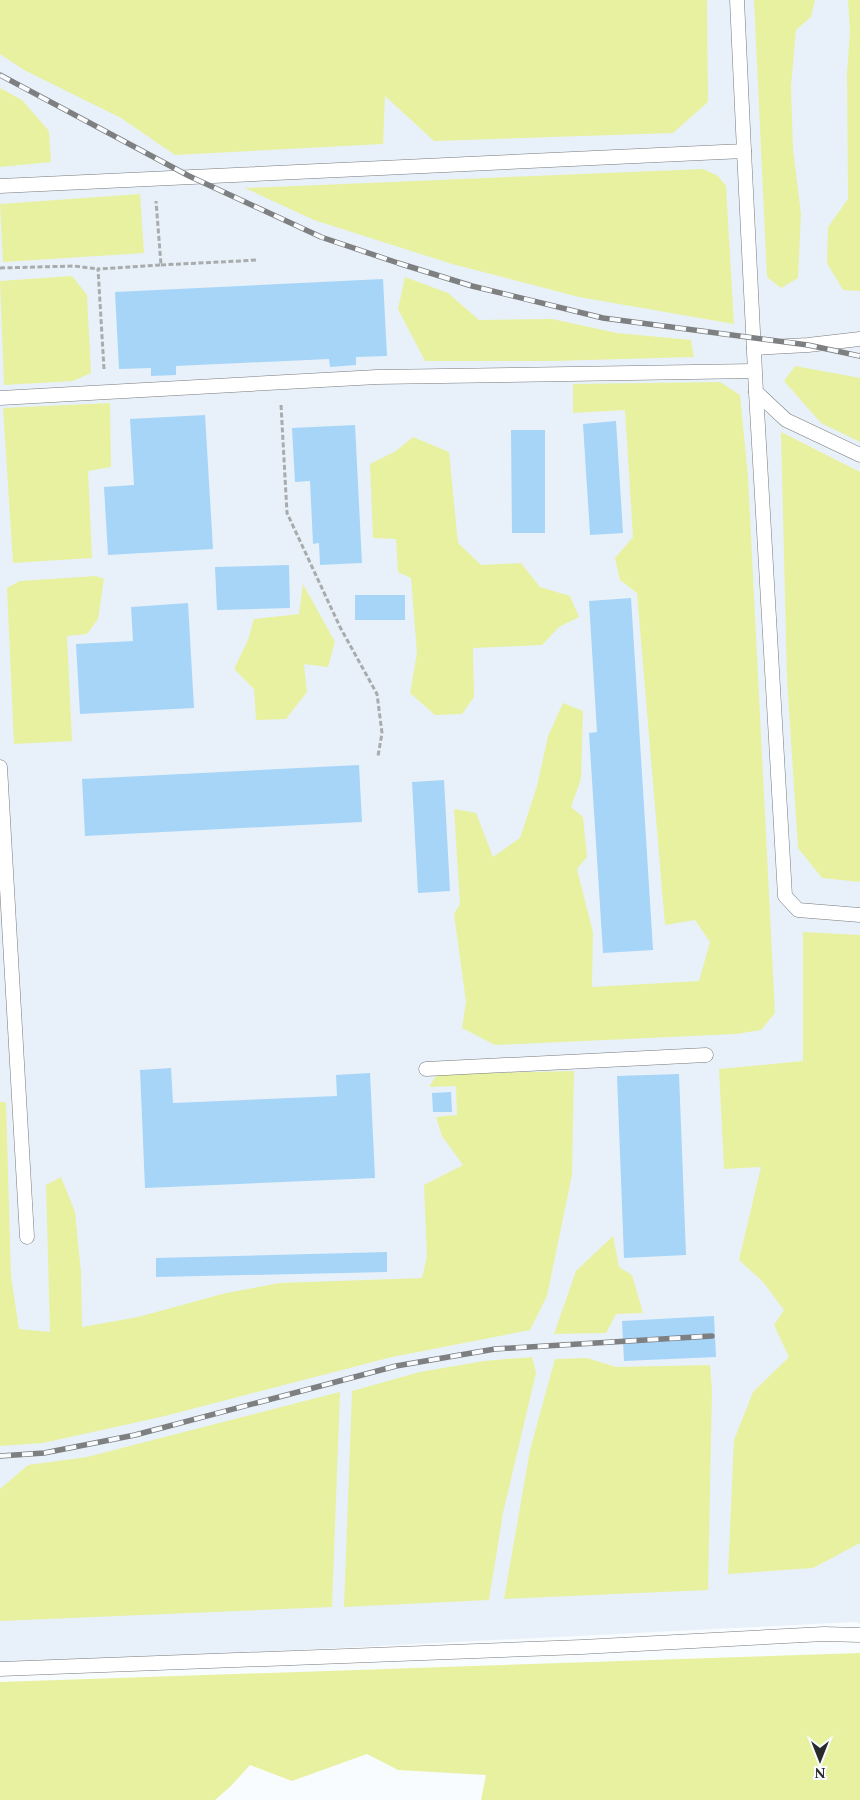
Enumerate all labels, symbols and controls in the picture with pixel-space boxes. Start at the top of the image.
north arrow [795,1735,845,1785]
text: N [814,1762,826,1783]

